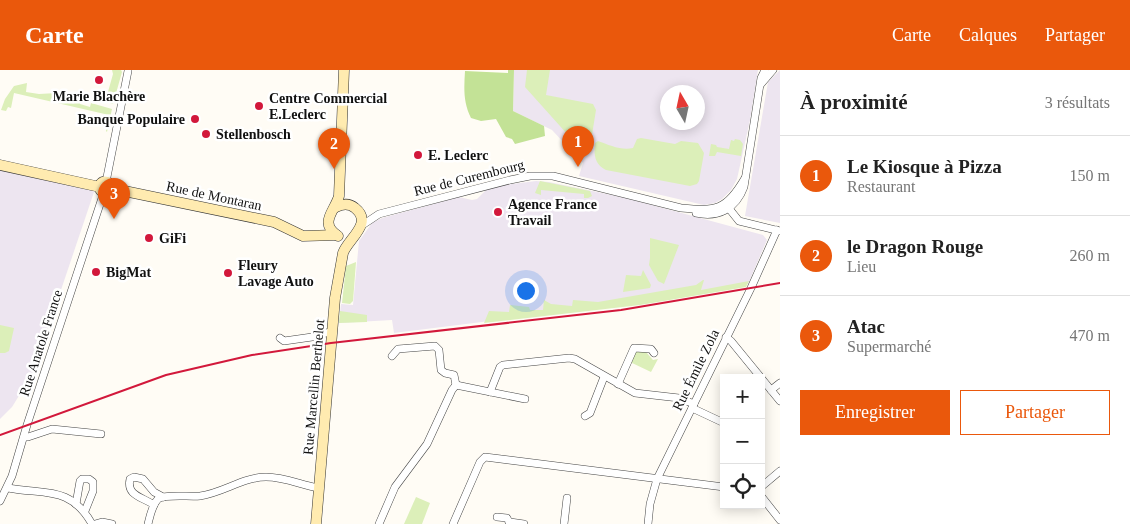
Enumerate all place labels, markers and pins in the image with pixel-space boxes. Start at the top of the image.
marker: Marie Blachère [93,74,105,86]
place label: Marie Blachère [53,89,145,104]
place label: Centre Commercial E.Leclerc [269,91,387,122]
marker: Centre Commercial E.Leclerc [253,100,265,112]
place label: Banque Populaire [78,112,185,127]
marker: Banque Populaire [189,113,201,125]
pin: 1 [562,126,594,167]
place label: Stellenbosch [216,127,291,142]
marker: Stellenbosch [200,128,212,140]
pin: 2 [318,128,350,169]
place label: E. Leclerc [428,148,488,163]
marker: E. Leclerc [412,149,424,161]
pin: 3 [98,178,130,219]
place label: Agence France Travail [508,197,597,228]
marker: Agence France Travail [492,206,504,218]
place label: GiFi [159,231,186,246]
marker: GiFi [143,232,155,244]
place label: Fleury Lavage Auto [238,258,314,289]
place label: BigMat [106,265,151,280]
marker: BigMat [90,266,102,278]
marker: Fleury Lavage Auto [222,267,234,279]

